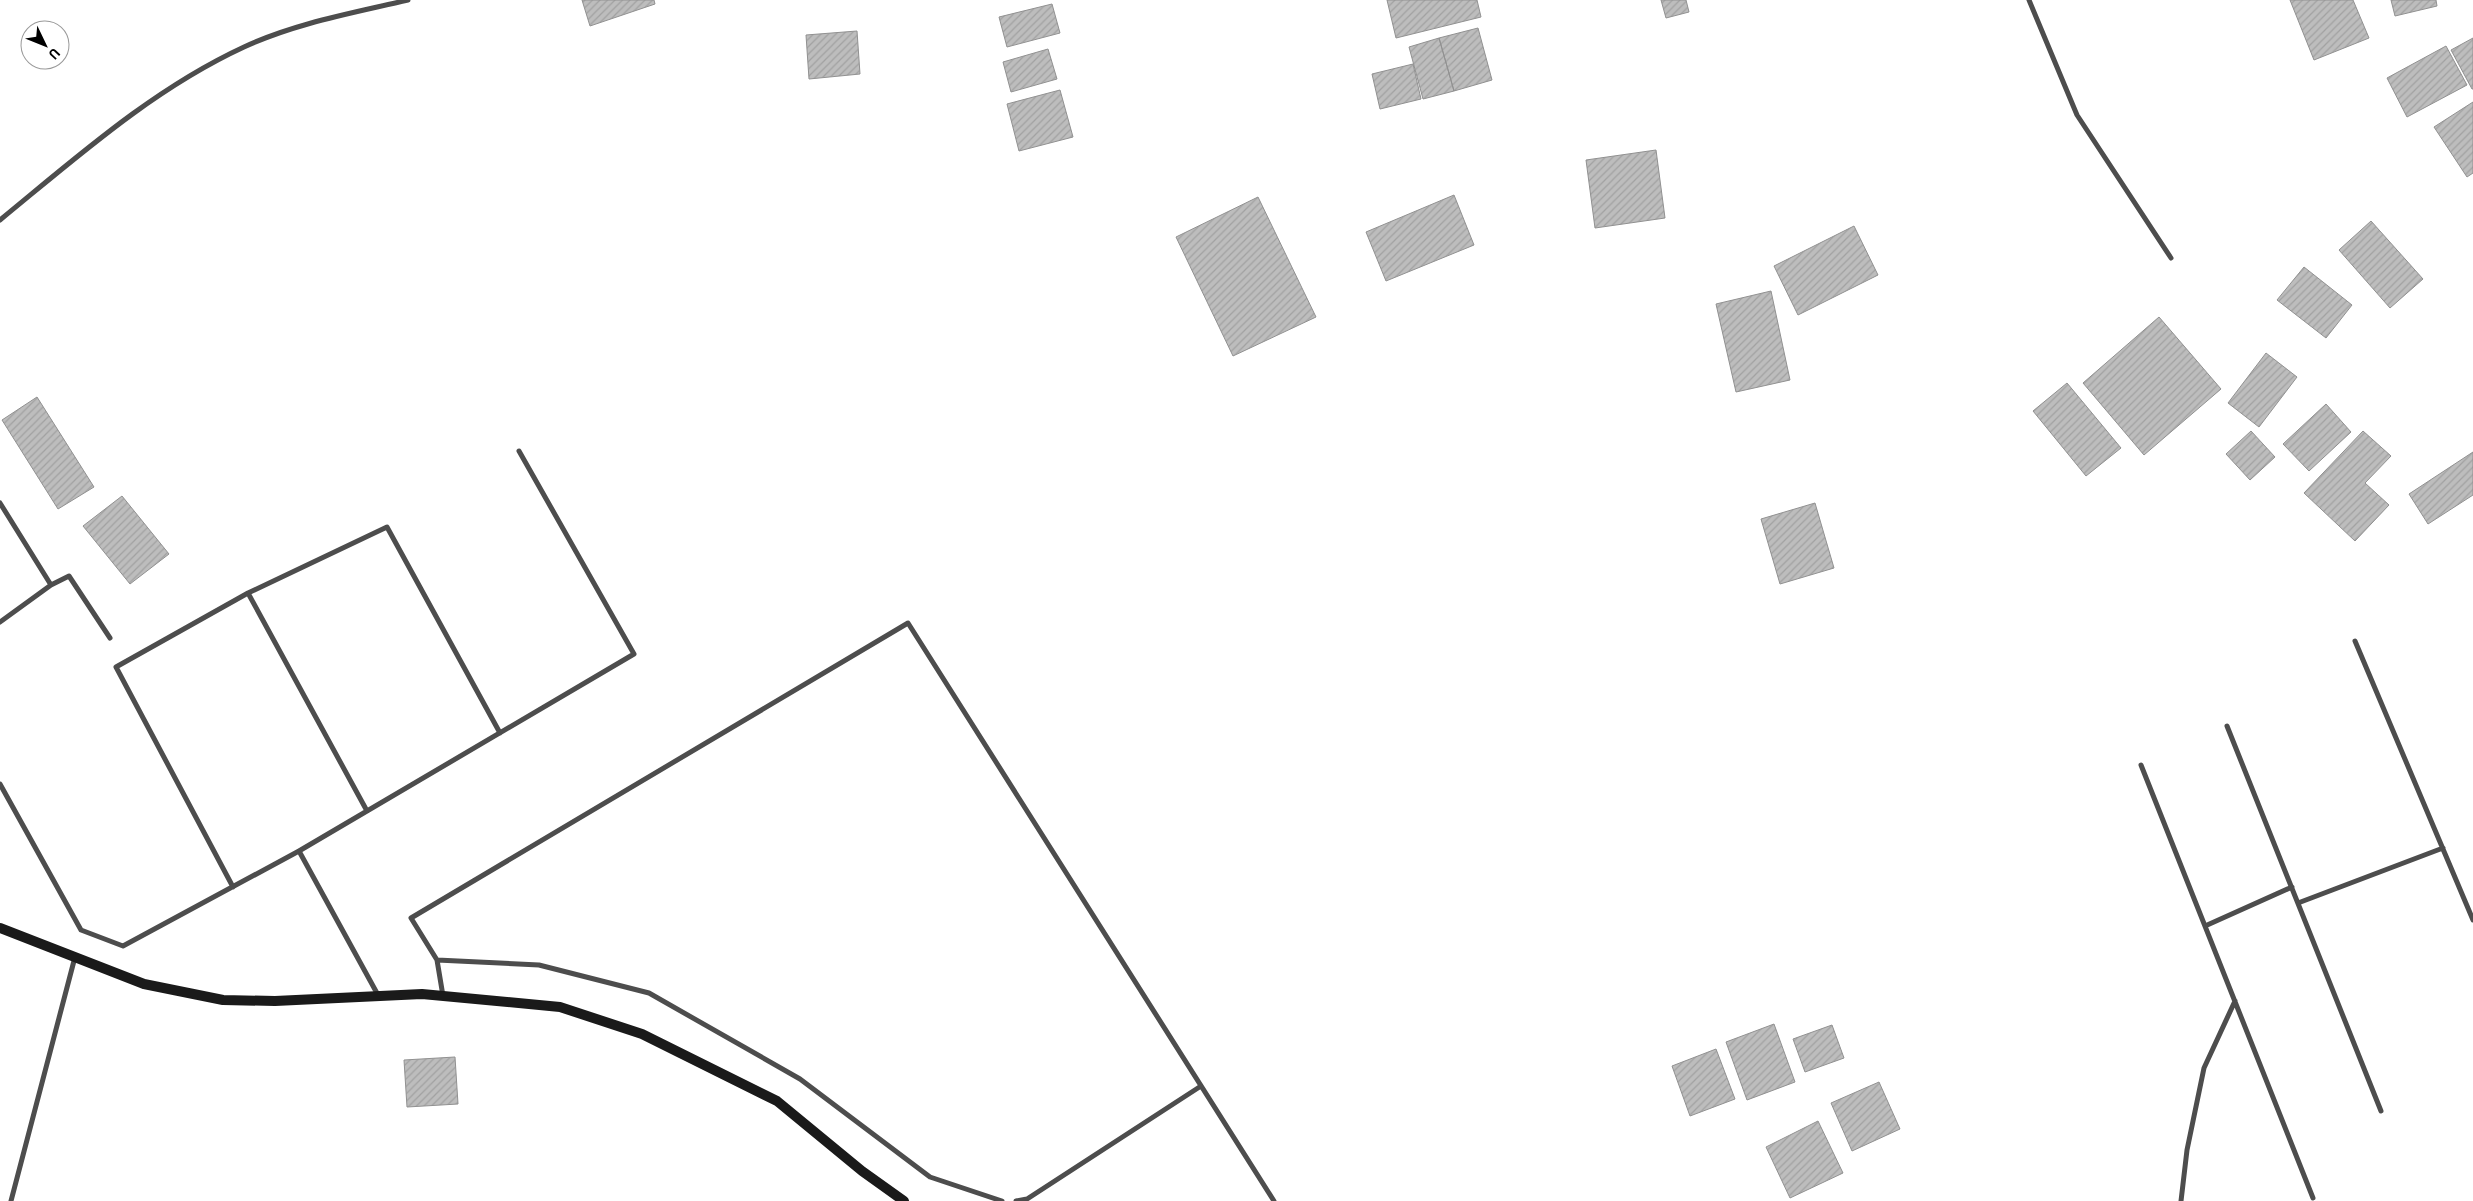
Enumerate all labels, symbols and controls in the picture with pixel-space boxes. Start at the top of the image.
north arrow [20,20,70,70]
text: U [45,45,64,63]

